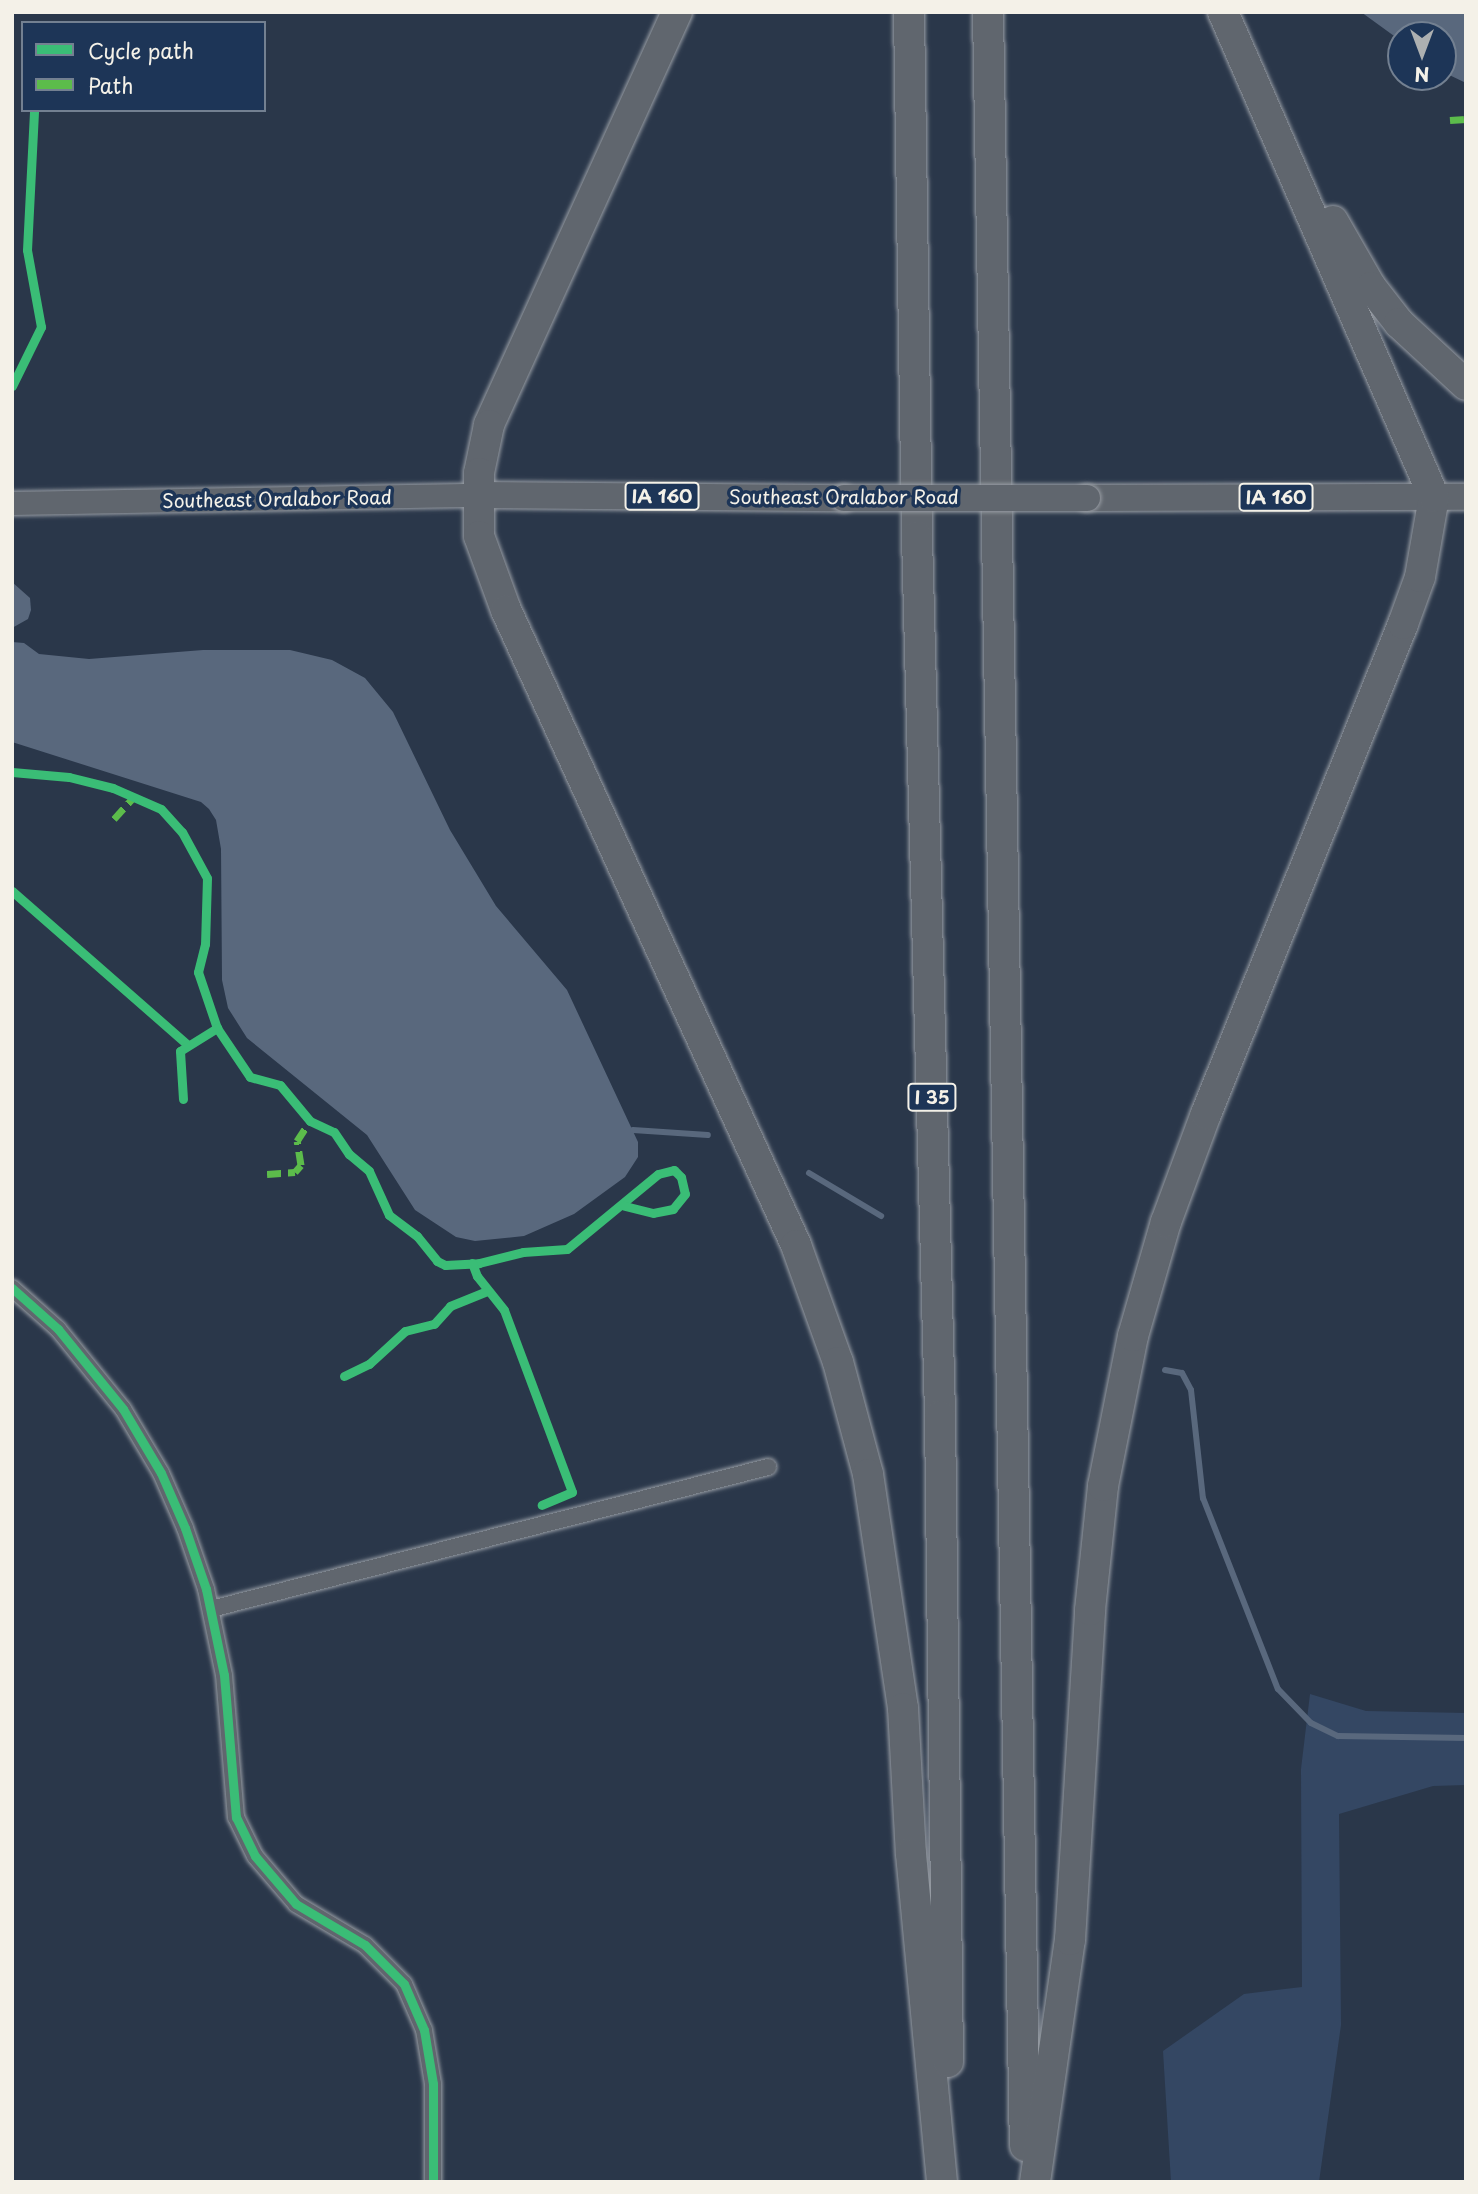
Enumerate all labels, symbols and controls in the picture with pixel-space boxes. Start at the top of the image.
legend [21,21,266,112]
north arrow [1387,21,1457,91]
text: Cycle path [88,34,194,66]
text: N [1414,61,1430,89]
text: Path [88,69,133,101]
road number: IA 160 [624,482,700,510]
road number: IA 160 [1238,482,1314,512]
street label: Southeast Oralabor Road [162,486,392,512]
street label: Southeast Oralabor Road [729,486,959,508]
road number: I 35 [908,1082,956,1112]

